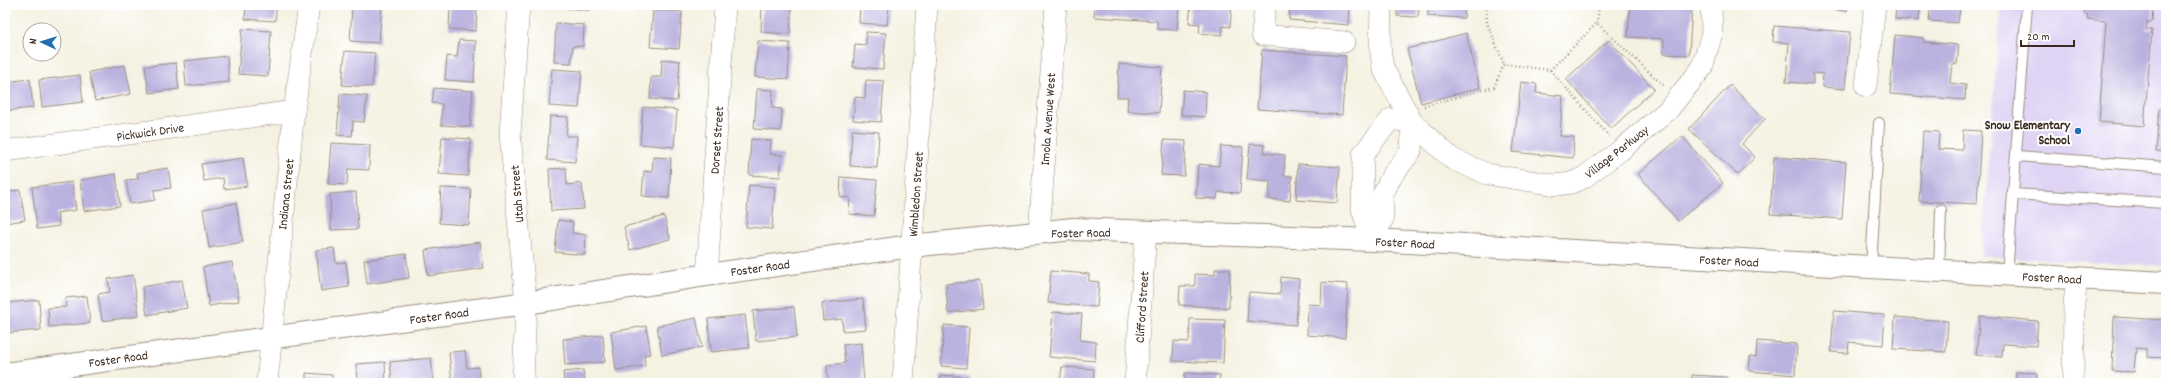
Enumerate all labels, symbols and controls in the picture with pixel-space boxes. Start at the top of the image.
north arrow [22,22,62,62]
scale bar [2021,22,2074,48]
text: 20 m [2027,29,2050,46]
text: N [26,38,42,45]
street label: Imola Avenue West [1037,72,1062,166]
street label: Dorset Street [707,105,730,175]
place label: Snow Elementary School [1985,117,2071,151]
street label: Pickwick Drive [115,119,186,148]
street label: Village Parkway [1581,121,1654,184]
marker: Snow Elementary School [2073,126,2083,136]
street label: Wimbledon Street [905,151,930,238]
street label: Indiana Street [274,158,301,231]
street label: Utah Street [506,164,530,223]
street label: Foster Road [1051,224,1111,245]
street label: Foster Road [1375,233,1435,256]
street label: Foster Road [1699,251,1759,274]
street label: Foster Road [729,256,791,283]
street label: Foster Road [2022,268,2082,291]
street label: Clifford Street [1132,270,1155,344]
street label: Foster Road [408,304,470,331]
street label: Foster Road [87,347,149,374]

